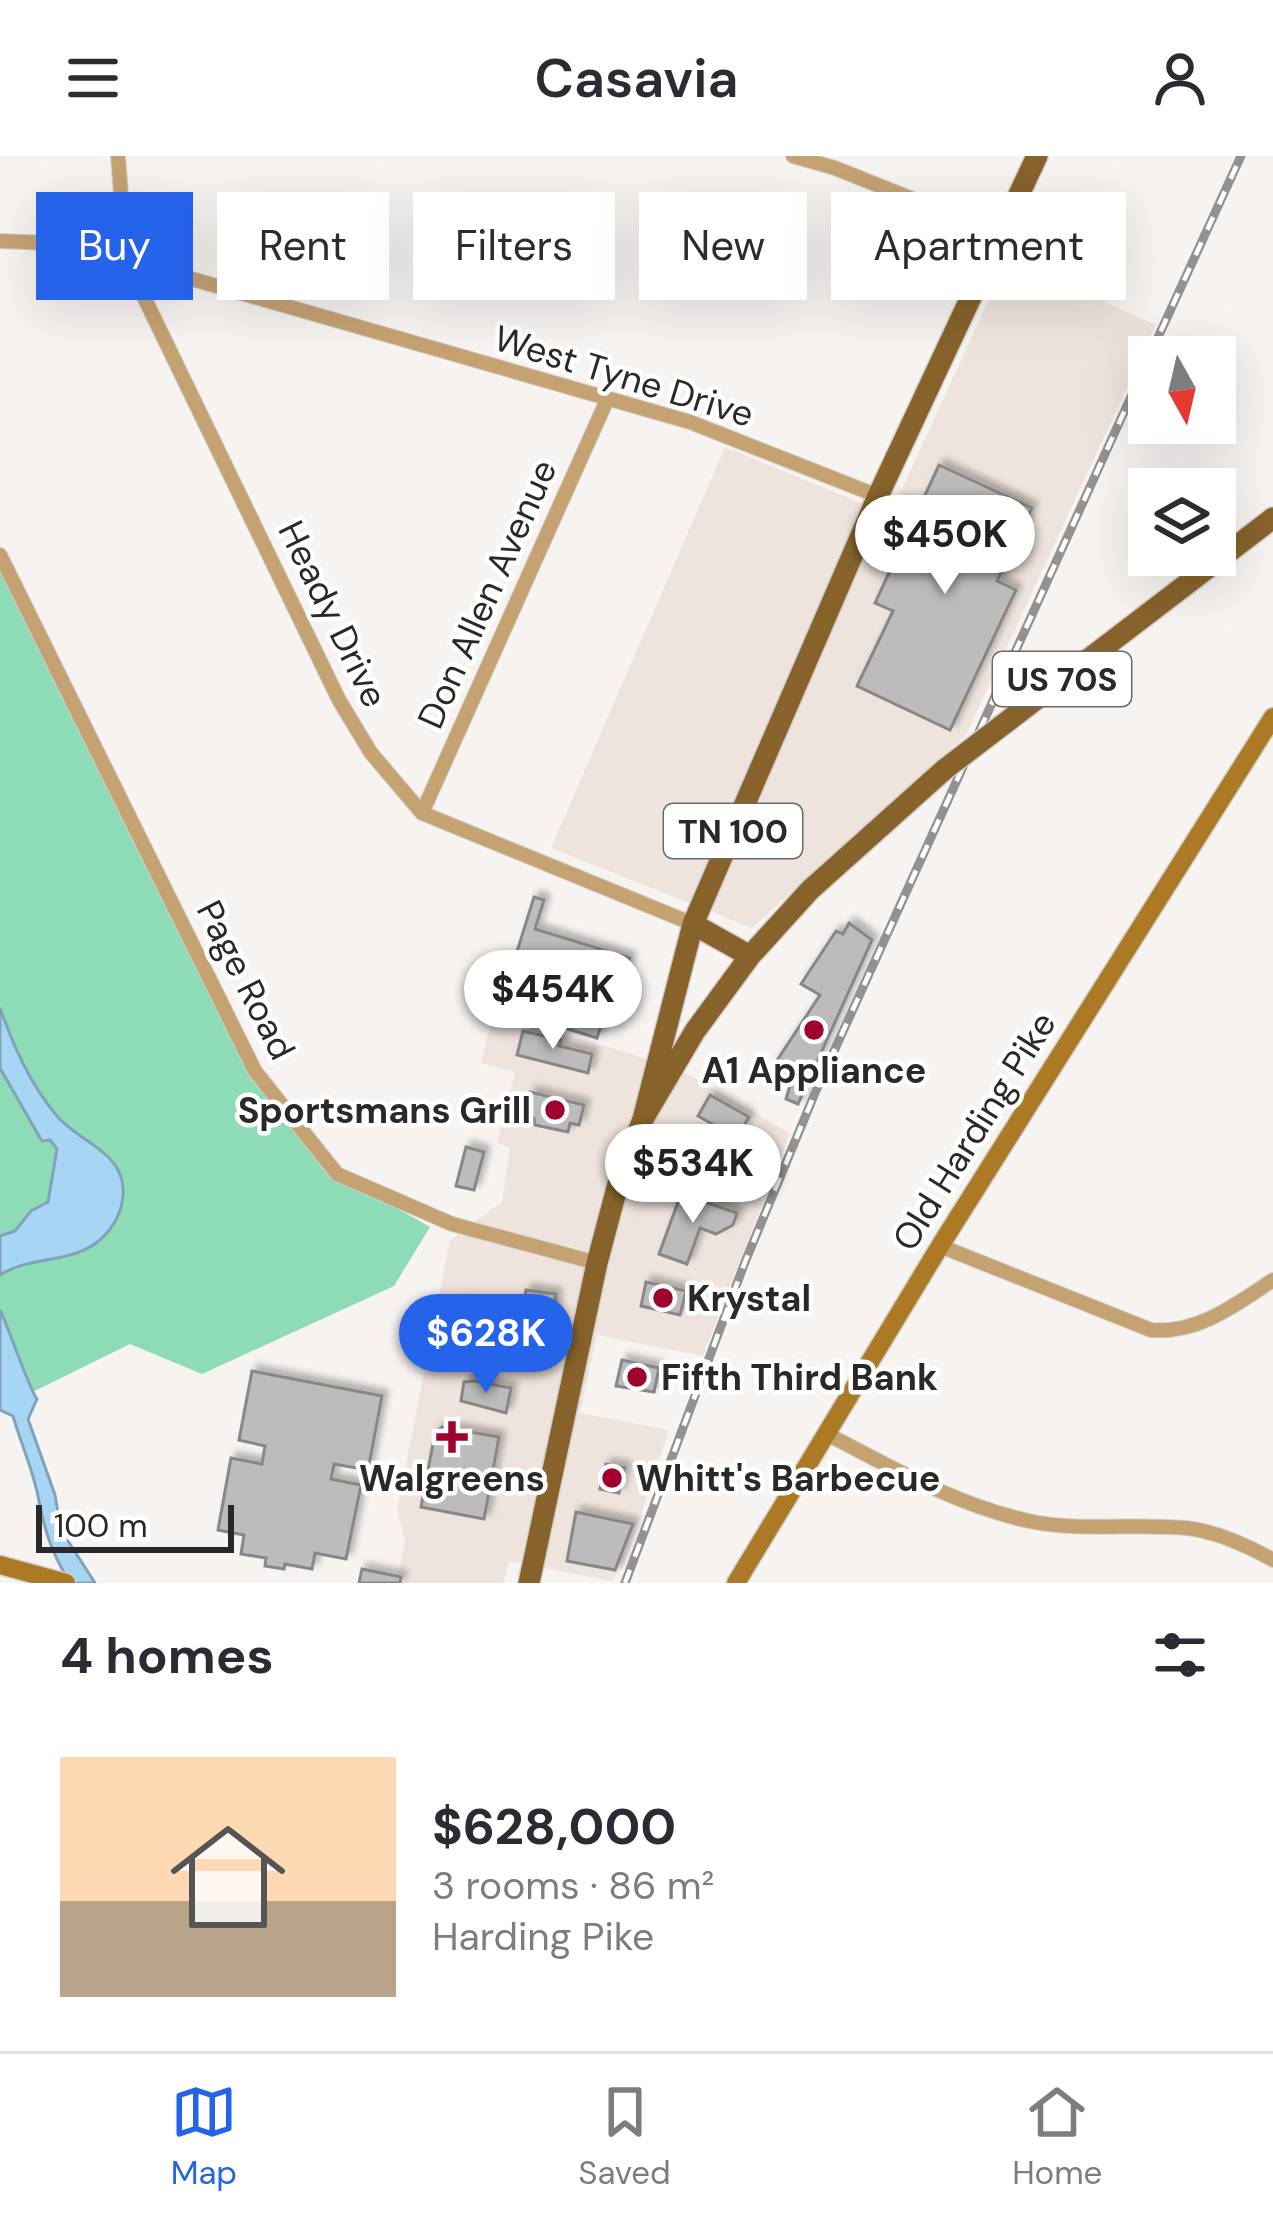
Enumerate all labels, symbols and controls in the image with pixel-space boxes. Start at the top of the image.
text: Casavia [534,43,739,114]
icon: menu [60,45,126,111]
icon: person [1147,45,1213,111]
chip: Buy [36,192,193,300]
chip: Rent [217,192,389,300]
chip: Filters [413,192,615,300]
chip: New [639,192,807,300]
chip: Apartment [831,192,1126,300]
street label: West Tyne Drive [489,314,759,438]
north arrow [1128,336,1236,444]
map controls [1128,336,1236,576]
street label: Don Allen Avenue [407,452,567,736]
button: layers [1128,468,1236,576]
pin: $450K [861,495,1029,597]
text: $450K [882,508,1008,559]
street label: Heady Drive [268,513,398,715]
road number: US 70S [993,652,1131,706]
road number: TN 100 [664,804,802,858]
street label: Page Road [186,892,306,1068]
pin: $454K [469,950,637,1052]
text: $454K [491,963,615,1014]
street label: Old Harding Pike [882,1003,1066,1259]
marker: A1 Appliance [801,1017,827,1043]
place label: A1 Appliance [701,1047,927,1094]
place label: Sportsmans Grill [238,1087,531,1134]
marker: Sportsmans Grill [542,1097,568,1123]
pin: $534K [609,1124,777,1226]
text: $534K [632,1137,754,1188]
place label: Krystal [687,1275,811,1322]
marker: Krystal [650,1285,676,1311]
pin: $628K [402,1294,570,1396]
text: $628K [426,1307,546,1358]
place label: Fifth Third Bank [661,1354,938,1401]
marker: Fifth Third Bank [624,1364,650,1390]
marker: Walgreens [439,1424,465,1450]
place label: Walgreens [359,1455,545,1502]
place label: Whitt's Barbecue [636,1455,940,1502]
marker: Whitt's Barbecue [599,1465,625,1491]
scale bar [36,1499,234,1552]
text: 100 m [54,1504,148,1547]
text: 4 homes [60,1622,274,1689]
icon: filters [1147,1622,1213,1688]
text: $628,000 [432,1793,676,1860]
icon: home [156,1805,300,1949]
text: 3 rooms · 86 m² [432,1860,714,1911]
text: Harding Pike [432,1911,654,1962]
tab: Map [171,2079,237,2194]
tab: Saved [578,2079,671,2194]
tab: Home [1012,2079,1102,2194]

